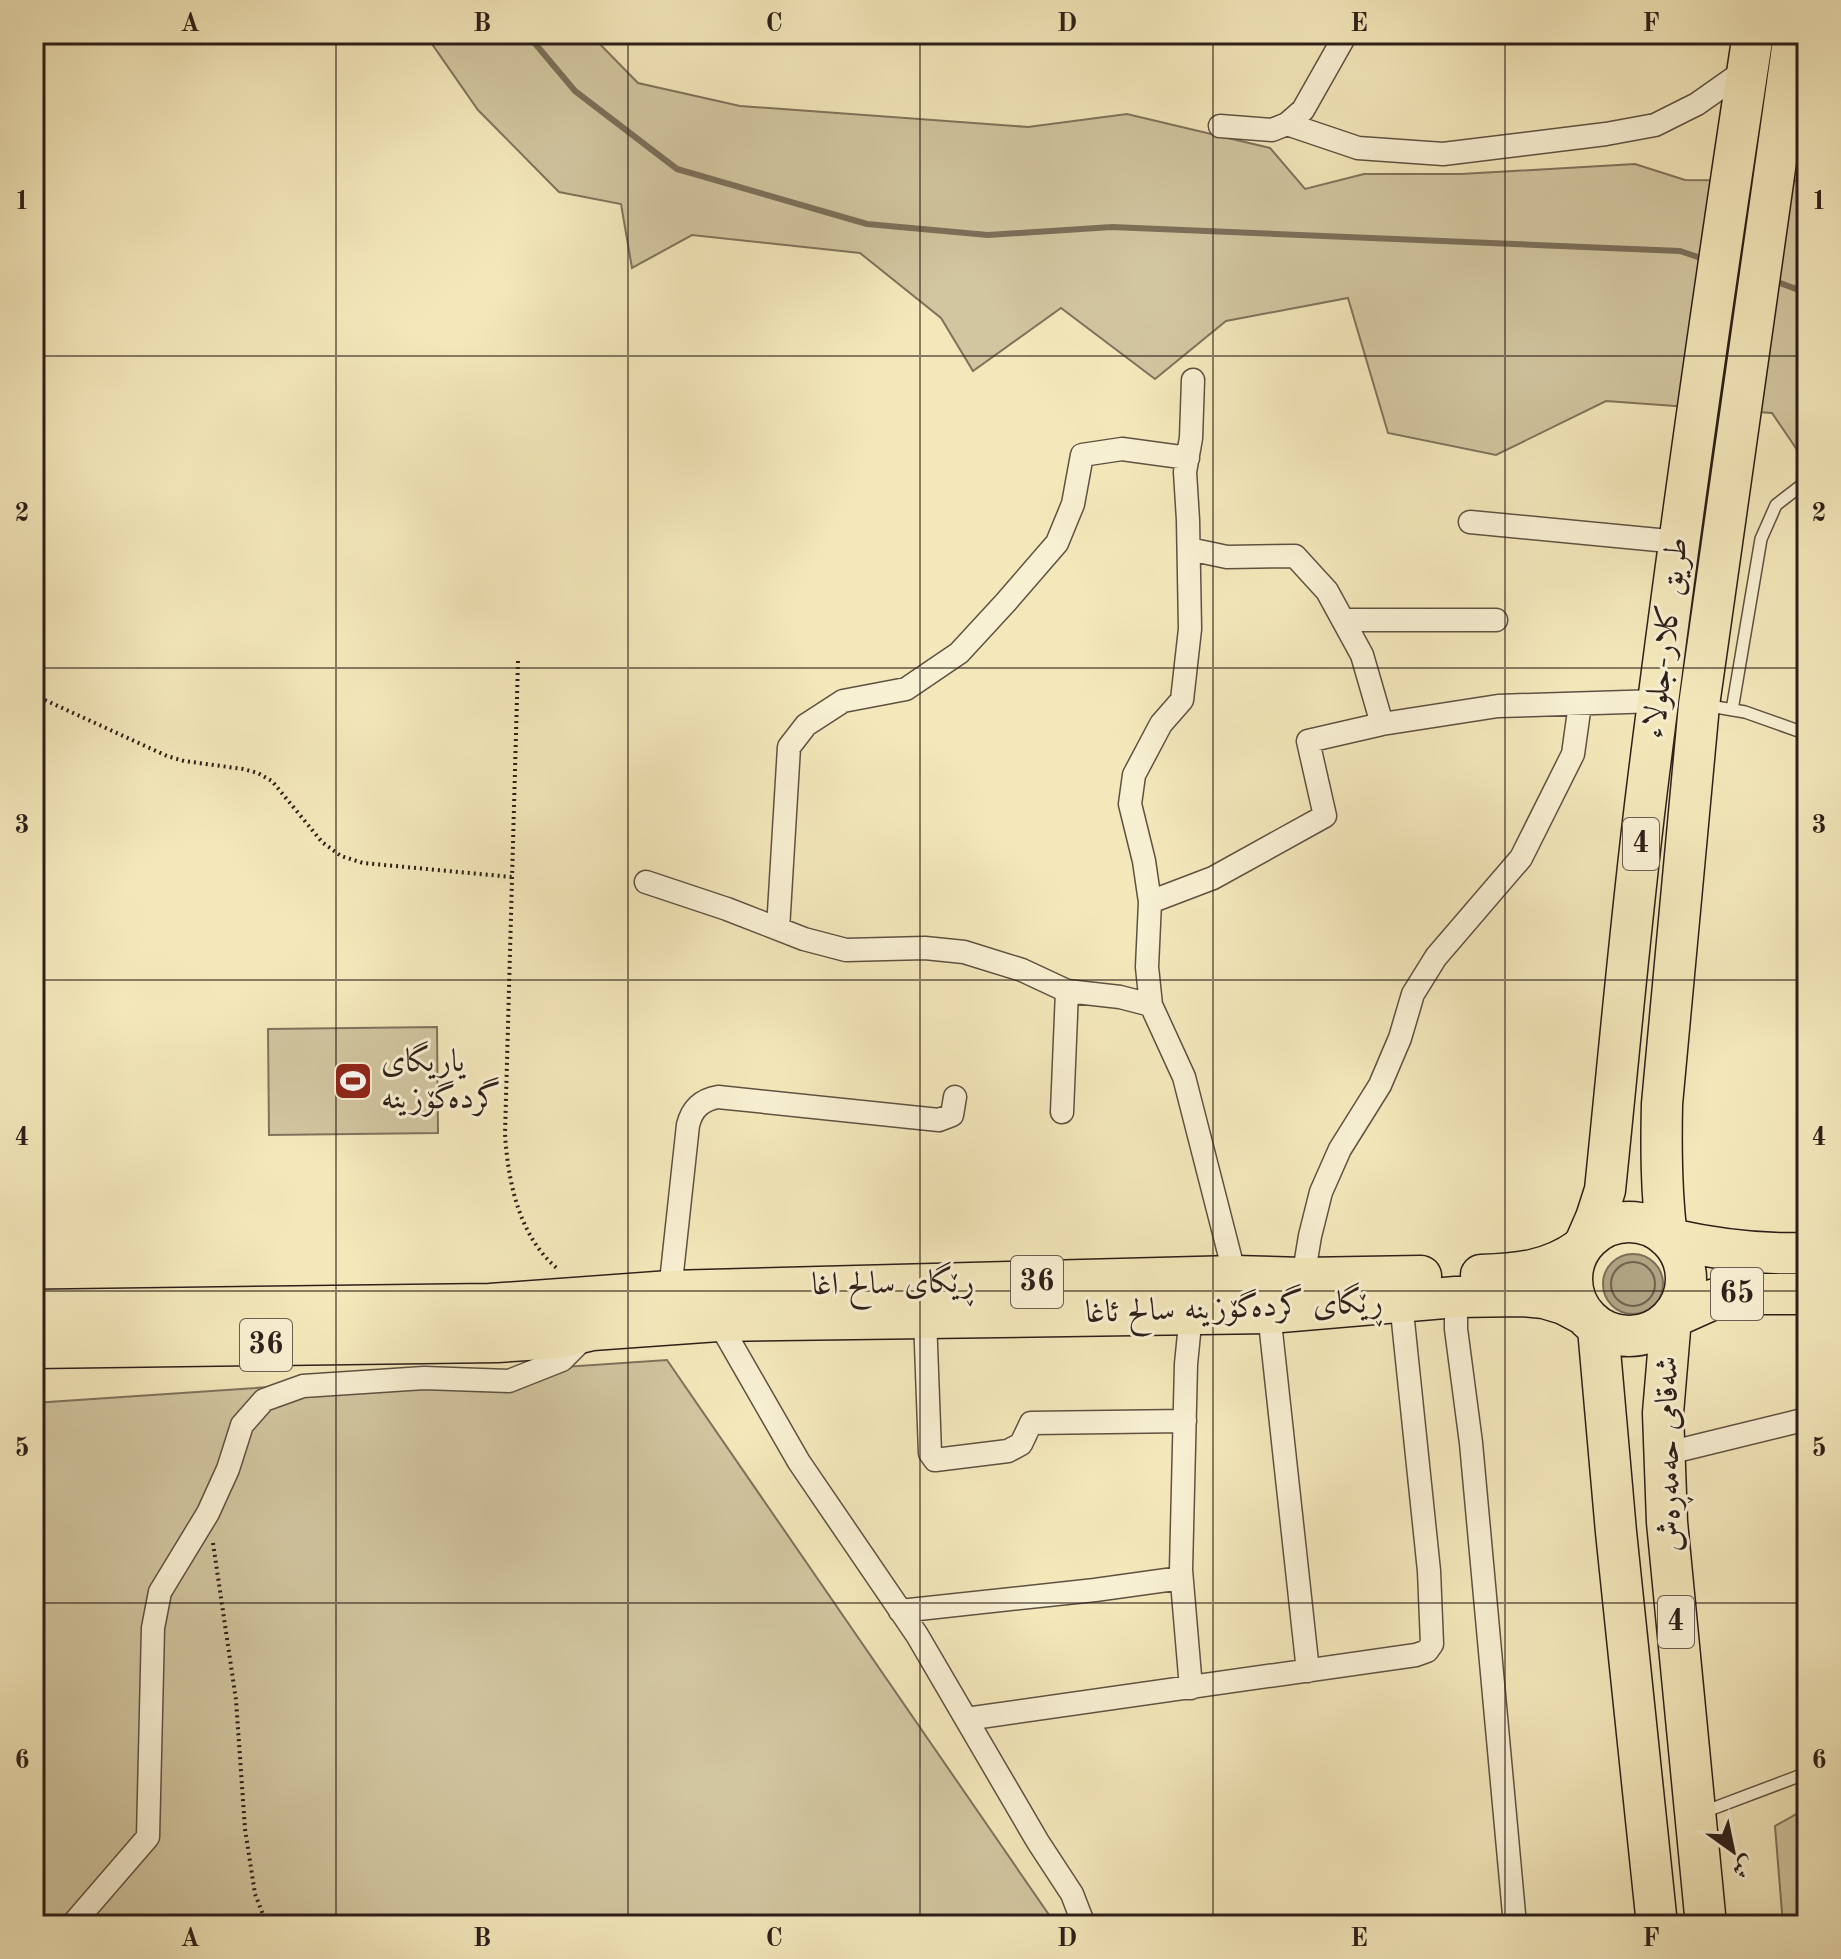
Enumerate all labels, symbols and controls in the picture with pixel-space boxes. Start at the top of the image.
text: A [180,11,200,37]
text: B [473,11,491,37]
text: C [765,11,783,37]
text: D [1057,11,1077,37]
text: E [1350,11,1368,37]
text: F [1642,11,1660,37]
text: 1 [14,189,30,215]
text: 1 [1811,189,1827,215]
text: 2 [14,501,30,527]
text: 2 [1811,501,1827,527]
street label: طريق كلار-جلولاء [1637,535,1697,741]
text: 3 [14,813,30,839]
text: 3 [1811,813,1827,839]
road number: 4 [1623,818,1659,870]
place label: یاریگای گردەگۆزینە [381,1040,501,1117]
sports icon: یاریگای گردەگۆزینە [332,1060,374,1102]
text: 4 [14,1125,30,1151]
text: 4 [1811,1125,1827,1151]
road number: 36 [1011,1256,1063,1308]
street label: ڕێگای سالح اغا [811,1261,975,1310]
road number: 65 [1711,1268,1763,1320]
street label: ڕێگای گردەگۆزینە سالح ئاغا [1084,1280,1384,1338]
road number: 36 [240,1319,292,1371]
street label: شەقامی حەمەڕەش [1652,1356,1695,1552]
text: 5 [14,1436,30,1462]
text: 5 [1811,1436,1827,1462]
road number: 4 [1658,1596,1694,1648]
text: 6 [14,1748,30,1774]
text: 6 [1811,1748,1827,1774]
north arrow [1693,1811,1773,1891]
text: ش [1728,1851,1758,1881]
text: A [180,1926,200,1952]
text: B [473,1926,491,1952]
text: C [765,1926,783,1952]
text: D [1057,1926,1077,1952]
text: E [1350,1926,1368,1952]
text: F [1642,1926,1660,1952]

